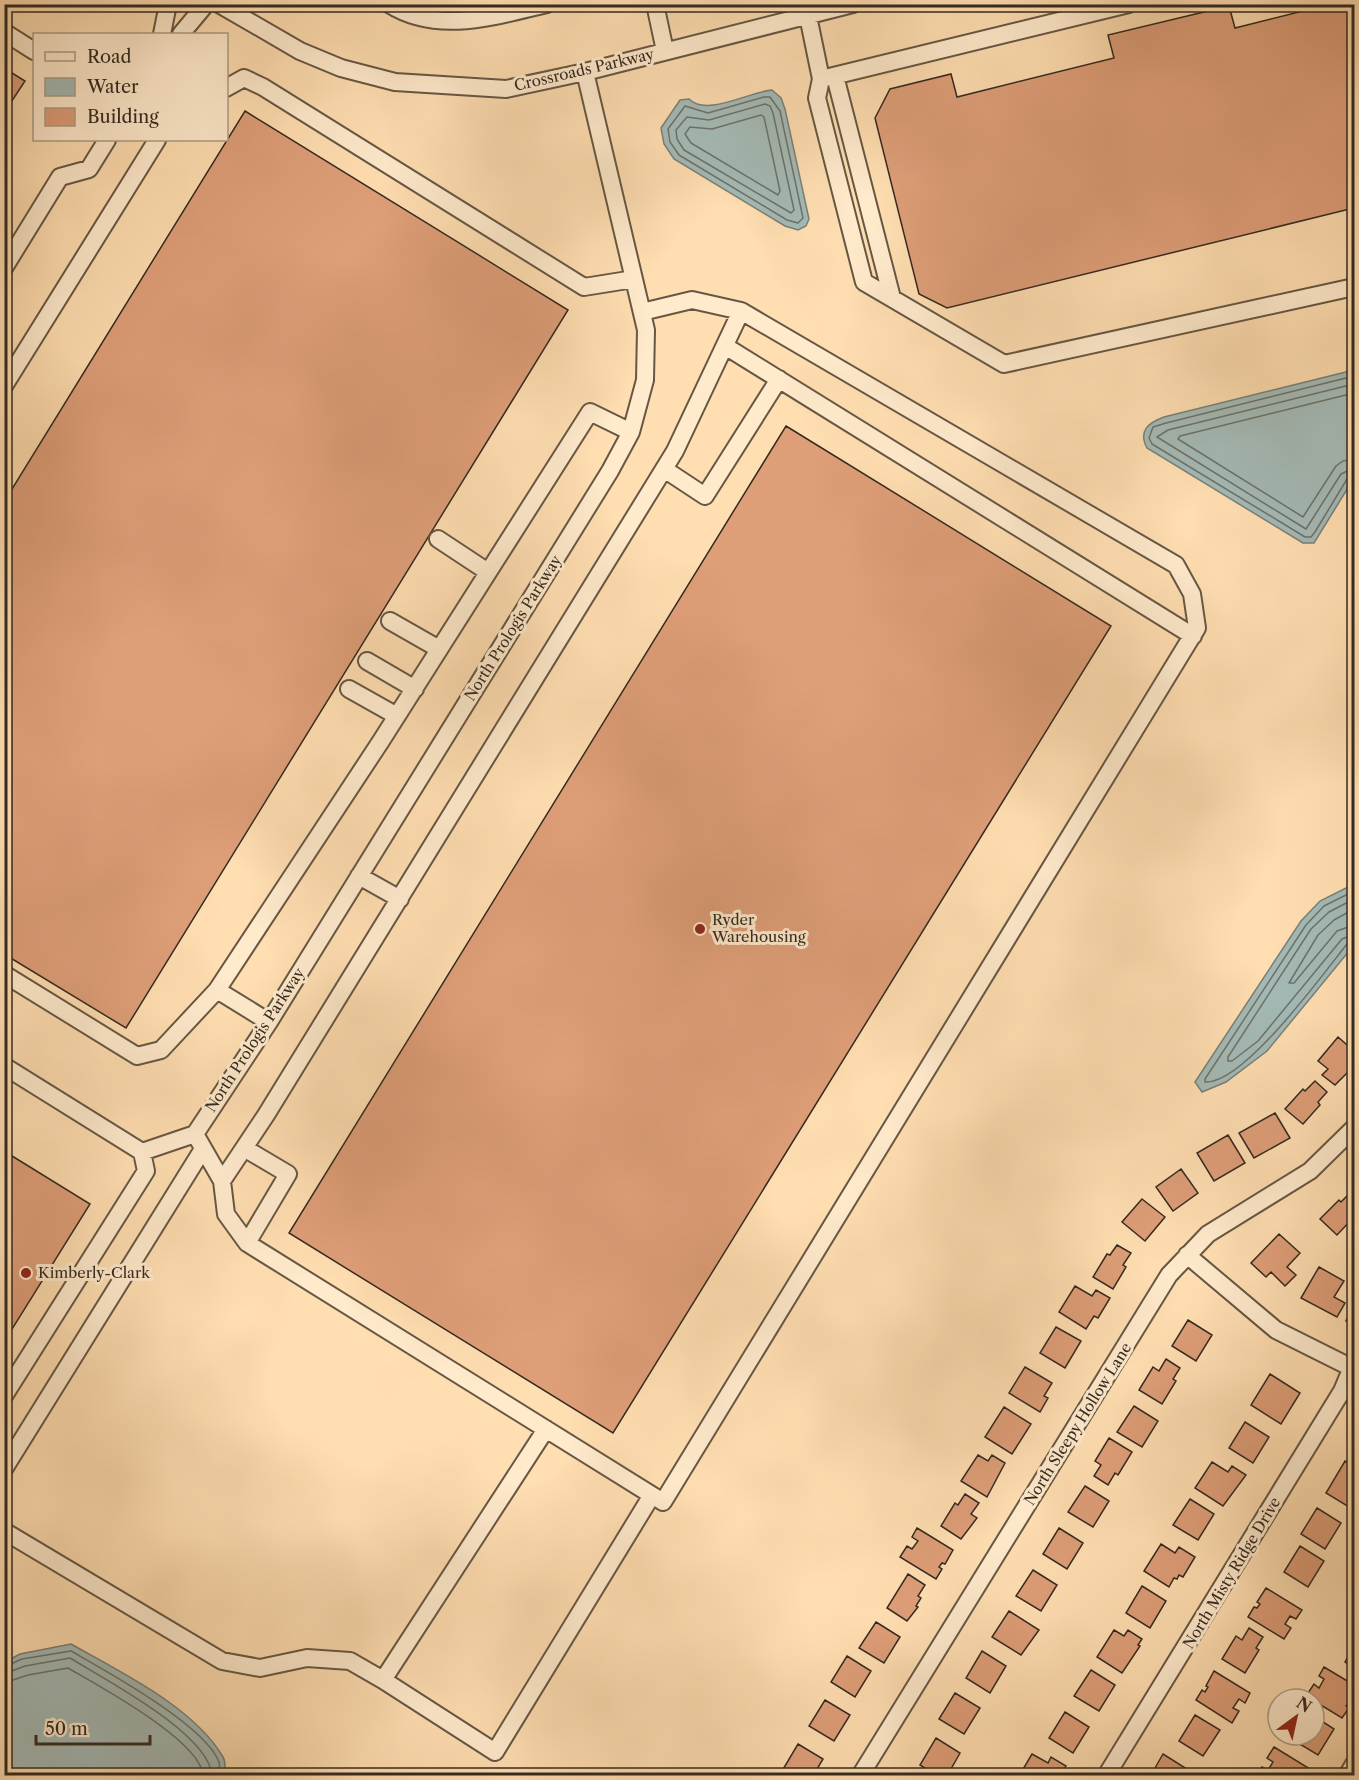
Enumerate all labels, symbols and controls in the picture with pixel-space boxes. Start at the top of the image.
legend [33,33,228,141]
street label: Crossroads Parkway [512,44,656,95]
text: Road [87,46,132,68]
text: Water [86,76,139,98]
text: Building [87,106,159,128]
street label: North Prologis Parkway [460,551,566,704]
place label: Ryder Warehousing [711,910,806,946]
marker: Ryder Warehousing [693,922,707,936]
street label: North Prologis Parkway [201,963,309,1115]
place label: Kimberly-Clark [38,1263,151,1282]
marker: Kimberly-Clark [19,1266,33,1280]
street label: North Sleepy Hollow Lane [1020,1339,1135,1509]
street label: North Misty Ridge Drive [1179,1494,1284,1652]
north arrow [1266,1687,1326,1747]
text: N [1293,1692,1316,1717]
scale bar [36,1708,150,1746]
text: 50 m [45,1718,88,1740]

